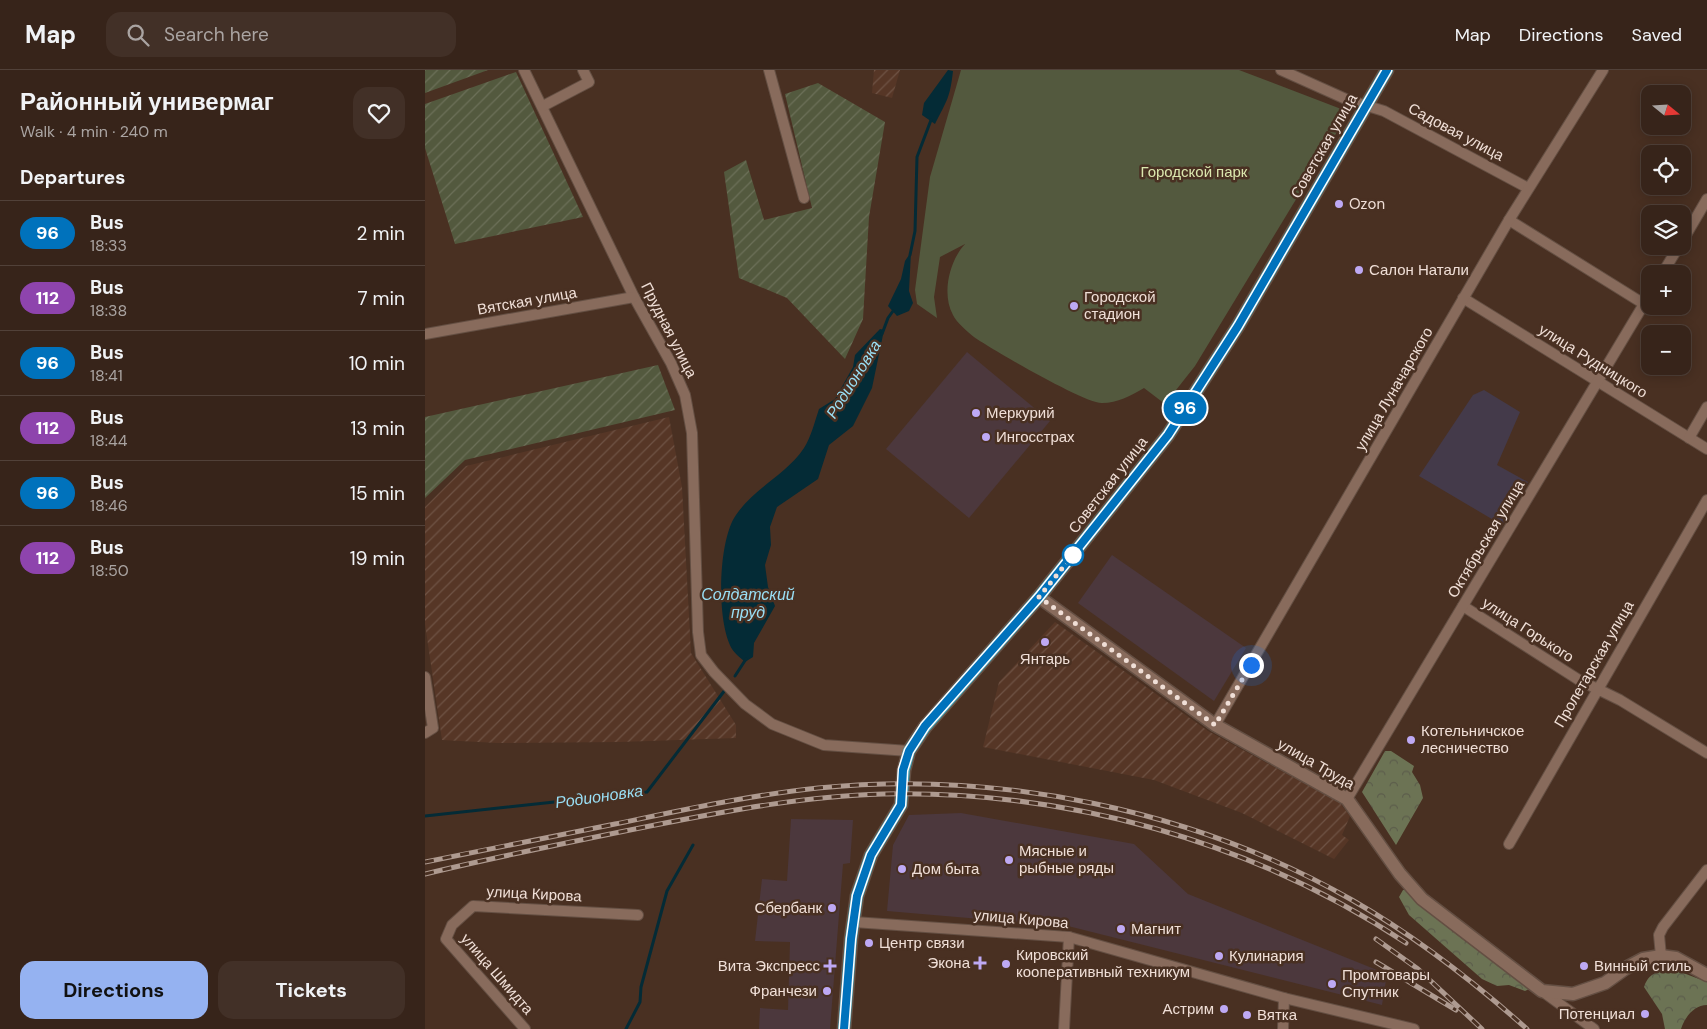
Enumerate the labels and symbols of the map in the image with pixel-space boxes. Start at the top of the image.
north arrow [1641,85,1691,135]
street label: Советская улица [1286,90,1362,202]
street label: Садовая улица [1405,98,1508,166]
park label: Городской парк [1141,162,1248,182]
place label: Ozon [1349,194,1385,214]
marker: Ozon [1333,198,1345,210]
place label: Салон Натали [1369,260,1469,280]
marker: Салон Натали [1353,264,1365,276]
street label: Прудная улица [636,279,702,382]
street label: Вятская улица [476,282,579,320]
place label: Городской стадион [1084,287,1156,324]
marker: Городской стадион [1068,300,1080,312]
street label: улица Рудницкого [1535,319,1651,403]
street label: улица Луначарского [1350,324,1438,454]
water label: Родионовка [821,336,886,422]
line badge: 96 [1163,392,1207,424]
place label: Меркурий [986,403,1055,423]
marker: Меркурий [970,407,982,419]
place label: Ингосстрах [996,427,1075,447]
marker: Ингосстрах [980,431,992,443]
street label: Советская улица [1064,432,1152,537]
street label: Октябрьская улица [1443,476,1529,602]
unlabelled marker [1062,544,1084,566]
water label: Солдатский пруд [701,584,795,623]
street label: улица Горького [1478,593,1578,667]
street label: Пролетарская улица [1550,596,1639,731]
marker: Янтарь [1039,636,1051,648]
place label: Янтарь [1020,649,1070,669]
your location [1239,653,1264,678]
place label: Котельничское лесничество [1421,721,1524,758]
street label: улица Труда [1274,734,1359,794]
marker: Котельничское лесничество [1405,734,1417,746]
water label: Родионовка [554,780,644,813]
place label: Мясные и рыбные ряды [1019,841,1114,878]
marker: Мясные и рыбные ряды [1003,854,1015,866]
place label: Дом быта [912,859,980,879]
marker: Дом быта [896,863,908,875]
street label: улица Кирова [486,882,583,907]
place label: Сбербанк [755,898,822,918]
marker: Сбербанк [826,902,838,914]
street label: улица Кирова [973,905,1070,933]
place label: Магнит [1131,919,1181,939]
marker: Магнит [1115,923,1127,935]
street label: улица Шмидта [456,929,538,1019]
place label: Центр связи [879,933,965,953]
marker: Центр связи [863,937,875,949]
place label: Кировский кооперативный техникум [1016,945,1190,982]
place label: Кулинария [1229,946,1304,966]
marker: Кулинария [1213,950,1225,962]
place label: Экона [928,953,971,973]
place label: Вита Экспресс [718,956,820,976]
place label: Винный стиль [1594,956,1692,976]
marker: Экона [974,957,986,969]
marker: Кировский кооперативный техникум [1000,958,1012,970]
marker: Вита Экспресс [824,960,836,972]
marker: Винный стиль [1578,960,1590,972]
place label: Промтовары Спутник [1342,965,1430,1002]
marker: Промтовары Спутник [1326,978,1338,990]
place label: Франчези [750,981,817,1001]
marker: Франчези [821,985,833,997]
place label: Астрим [1163,999,1214,1019]
marker: Астрим [1218,1003,1230,1015]
place label: Потенциал [1559,1004,1635,1024]
place label: Вятка [1257,1005,1298,1025]
marker: Потенциал [1639,1008,1651,1020]
marker: Вятка [1241,1009,1253,1021]

